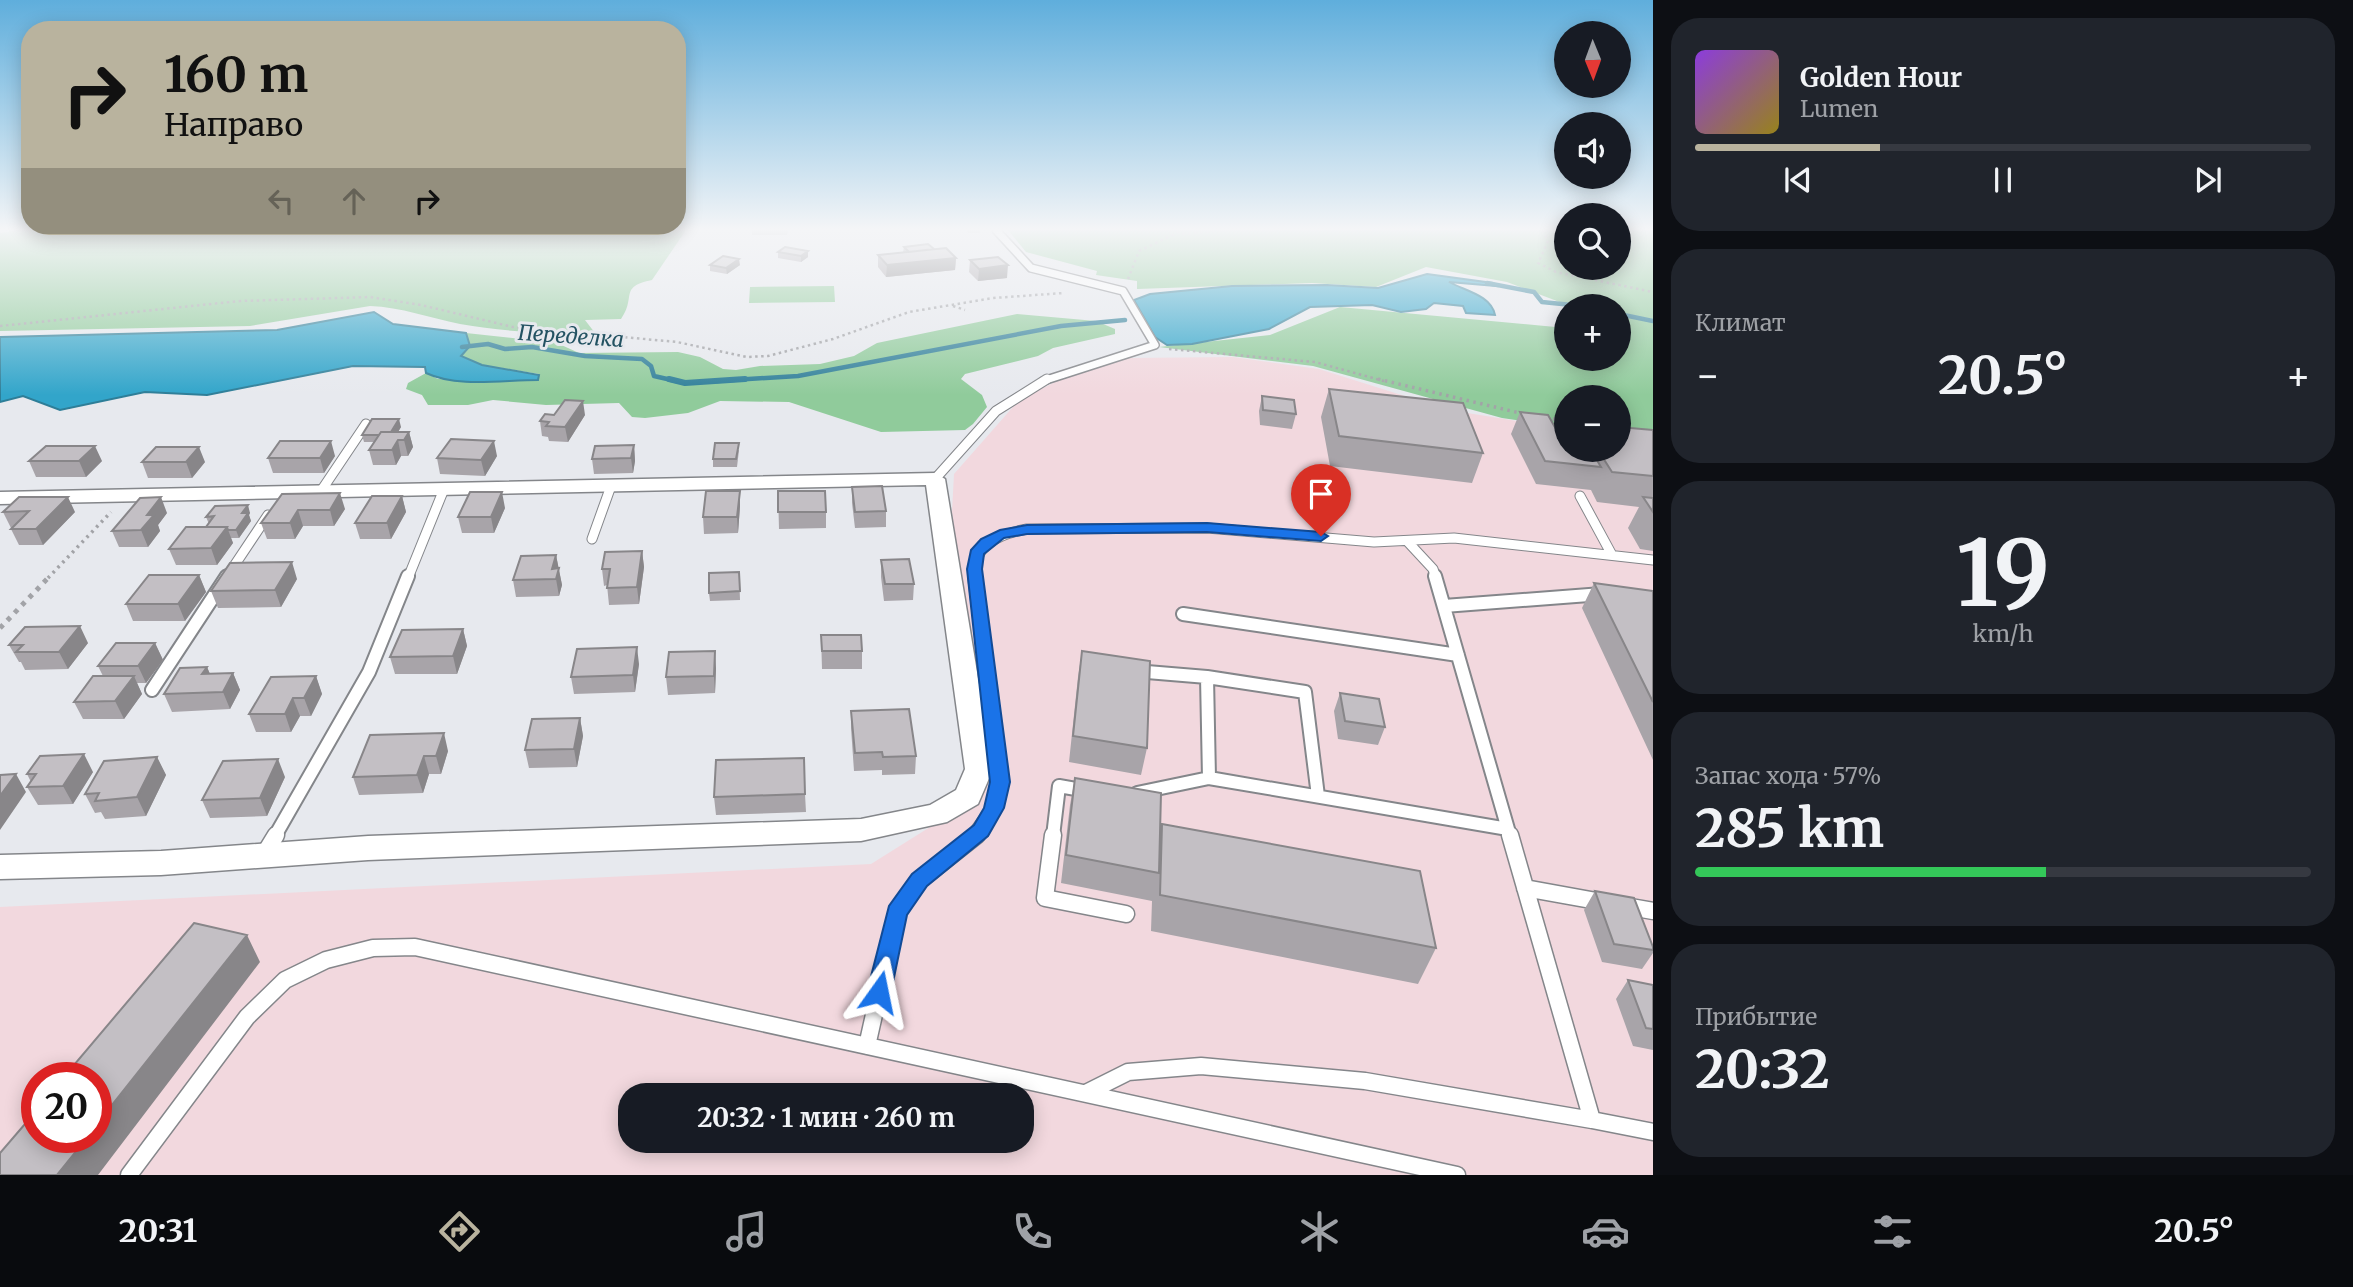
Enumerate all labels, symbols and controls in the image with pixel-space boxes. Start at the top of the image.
north arrow [1554,21,1631,98]
map controls [1554,21,1631,462]
text: 160 m [164,44,308,105]
icon: right [49,49,140,140]
text: Golden Hour [1800,61,1962,94]
text: Lumen [1800,94,1878,123]
text: Направо [164,105,303,145]
button: sound [1554,112,1631,189]
icon: previous [1779,161,1817,199]
icon: pause [1984,161,2022,199]
icon: next [2189,161,2227,199]
icon: left [262,182,300,220]
icon: ahead [335,182,373,220]
icon: right [408,182,446,220]
button: search [1554,203,1631,280]
button: + [1554,294,1631,371]
text: Климат [1695,308,1786,337]
water label: Переделка [517,319,625,353]
text: 20.5° [1938,343,2068,408]
text: − [1695,352,1720,399]
text: + [2286,352,2311,399]
button: − [1554,385,1631,462]
pin [1291,464,1351,536]
icon: arrive [1302,475,1340,513]
text: 19 [1956,516,2050,631]
text: km/h [1973,619,2033,648]
text: Запас хода · 57% [1695,761,1881,790]
text: 285 km [1695,796,1884,861]
position arrow [842,955,916,1029]
text: Прибытие [1695,1002,1817,1031]
text: 20:32 [1695,1037,1830,1102]
speed limit sign: 20 [21,1062,112,1153]
text: 20:32 · 1 мин · 260 m [697,1101,955,1134]
icon: directions [435,1207,484,1256]
icon: music [722,1207,771,1256]
icon: phone [1008,1207,1057,1256]
icon: climate [1295,1207,1344,1256]
icon: car [1581,1207,1630,1256]
icon: filters [1868,1207,1917,1256]
text: 20:31 [119,1211,197,1251]
text: 20.5° [2154,1211,2234,1251]

